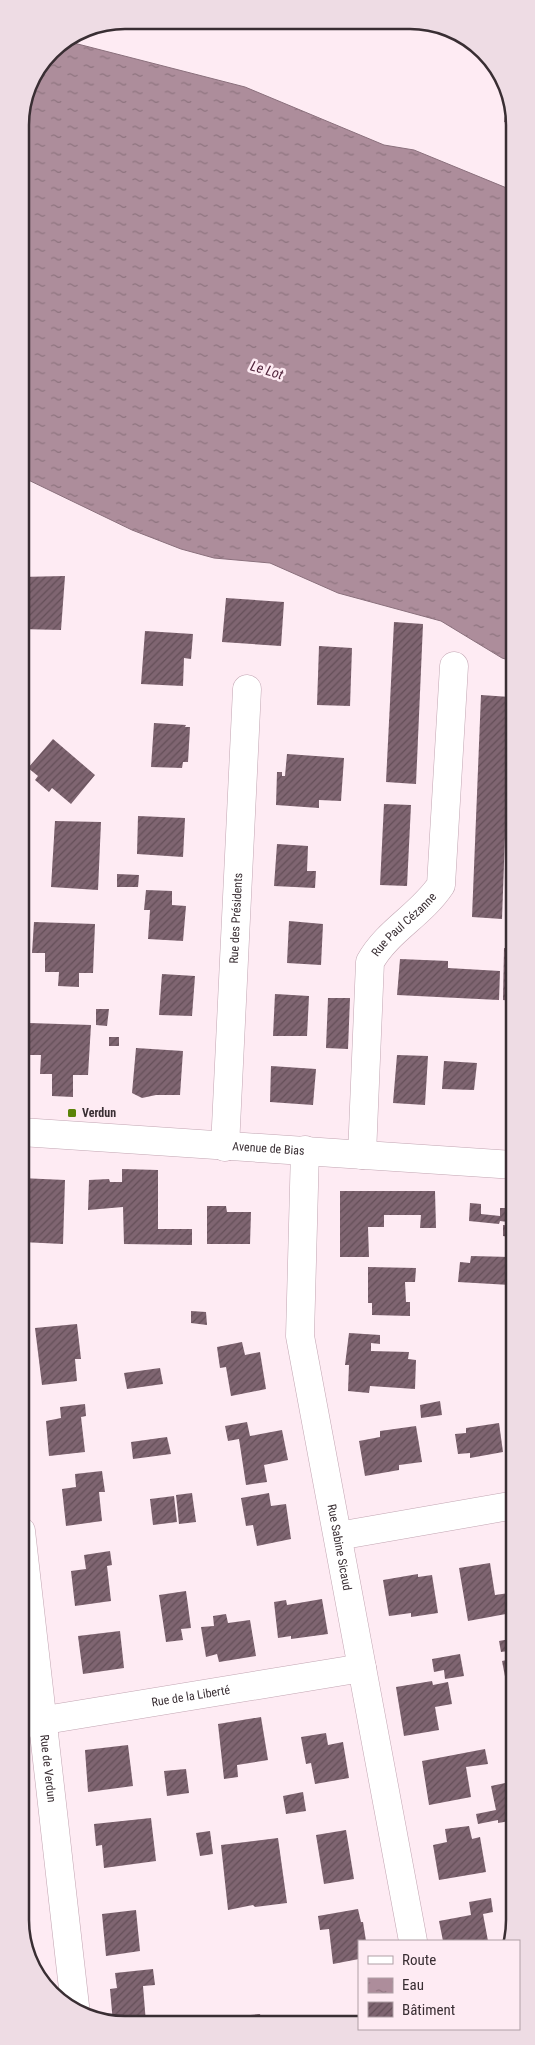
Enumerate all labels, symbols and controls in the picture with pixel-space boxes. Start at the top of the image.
water label: Le Lot [249,357,286,383]
street label: Rue des Présidents [227,873,245,964]
street label: Rue Paul Cézanne [369,890,439,959]
place label: Verdun [82,1106,116,1120]
marker: Verdun [66,1107,78,1119]
street label: Avenue de Bias [232,1139,305,1158]
street label: Rue Sabine Sicaud [325,1503,354,1592]
street label: Rue de la Liberté [150,1683,231,1709]
street label: Rue de Verdun [37,1734,59,1803]
legend [358,1940,520,2030]
text: Route [402,1951,436,1969]
text: Eau [402,1976,424,1994]
text: Bâtiment [402,2001,455,2019]

